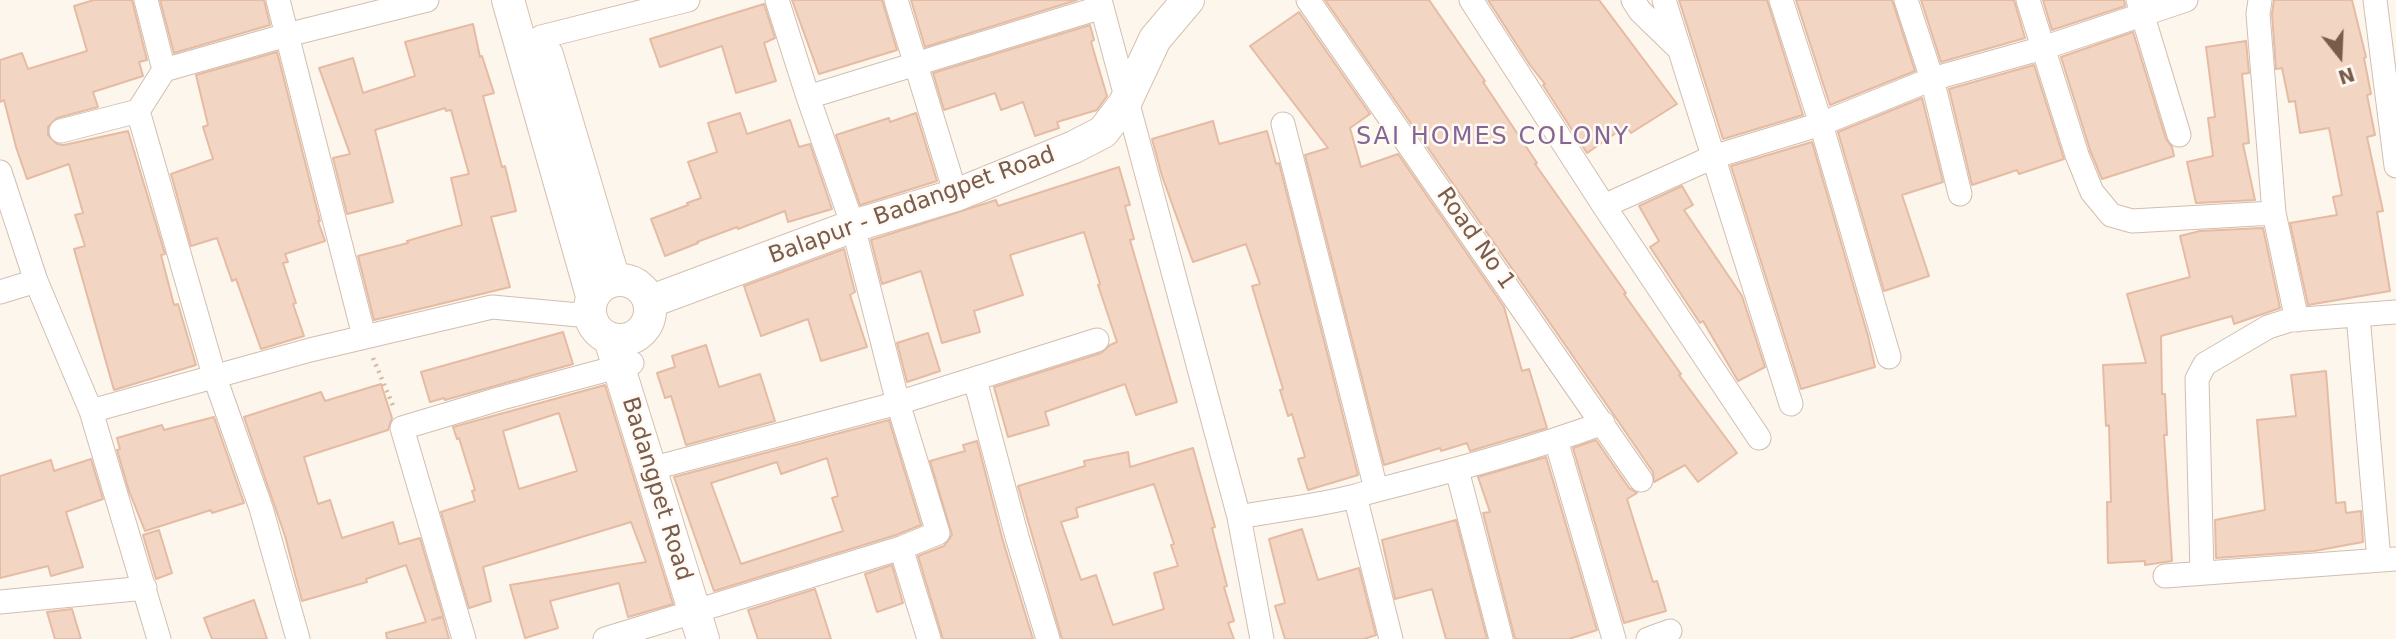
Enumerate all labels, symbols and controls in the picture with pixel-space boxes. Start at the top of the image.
north arrow [2305,21,2375,91]
text: N [2336,63,2357,89]
district label: SAI HOMES COLONY [1358,124,1628,152]
street label: Balapur - Badangpet Road [765,141,1059,271]
street label: Road No 1 [1430,183,1520,295]
street label: Badangpet Road [615,394,697,584]

